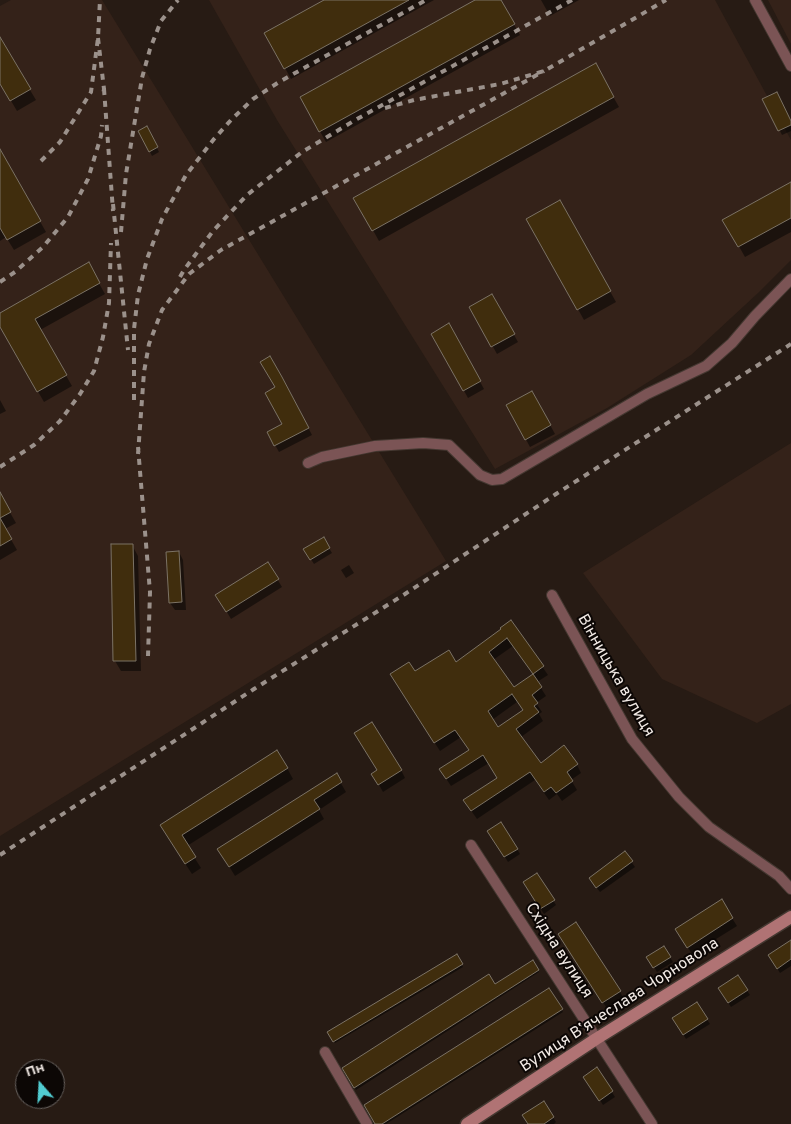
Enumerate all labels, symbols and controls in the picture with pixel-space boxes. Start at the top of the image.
street label: Вінницька вулиця [572,611,658,741]
street label: Східна вулиця [520,900,596,1002]
street label: Вулиця Вʼячеслава Чорновола [517,935,723,1077]
north arrow [15,1059,65,1109]
text: Пн [24,1059,47,1081]

